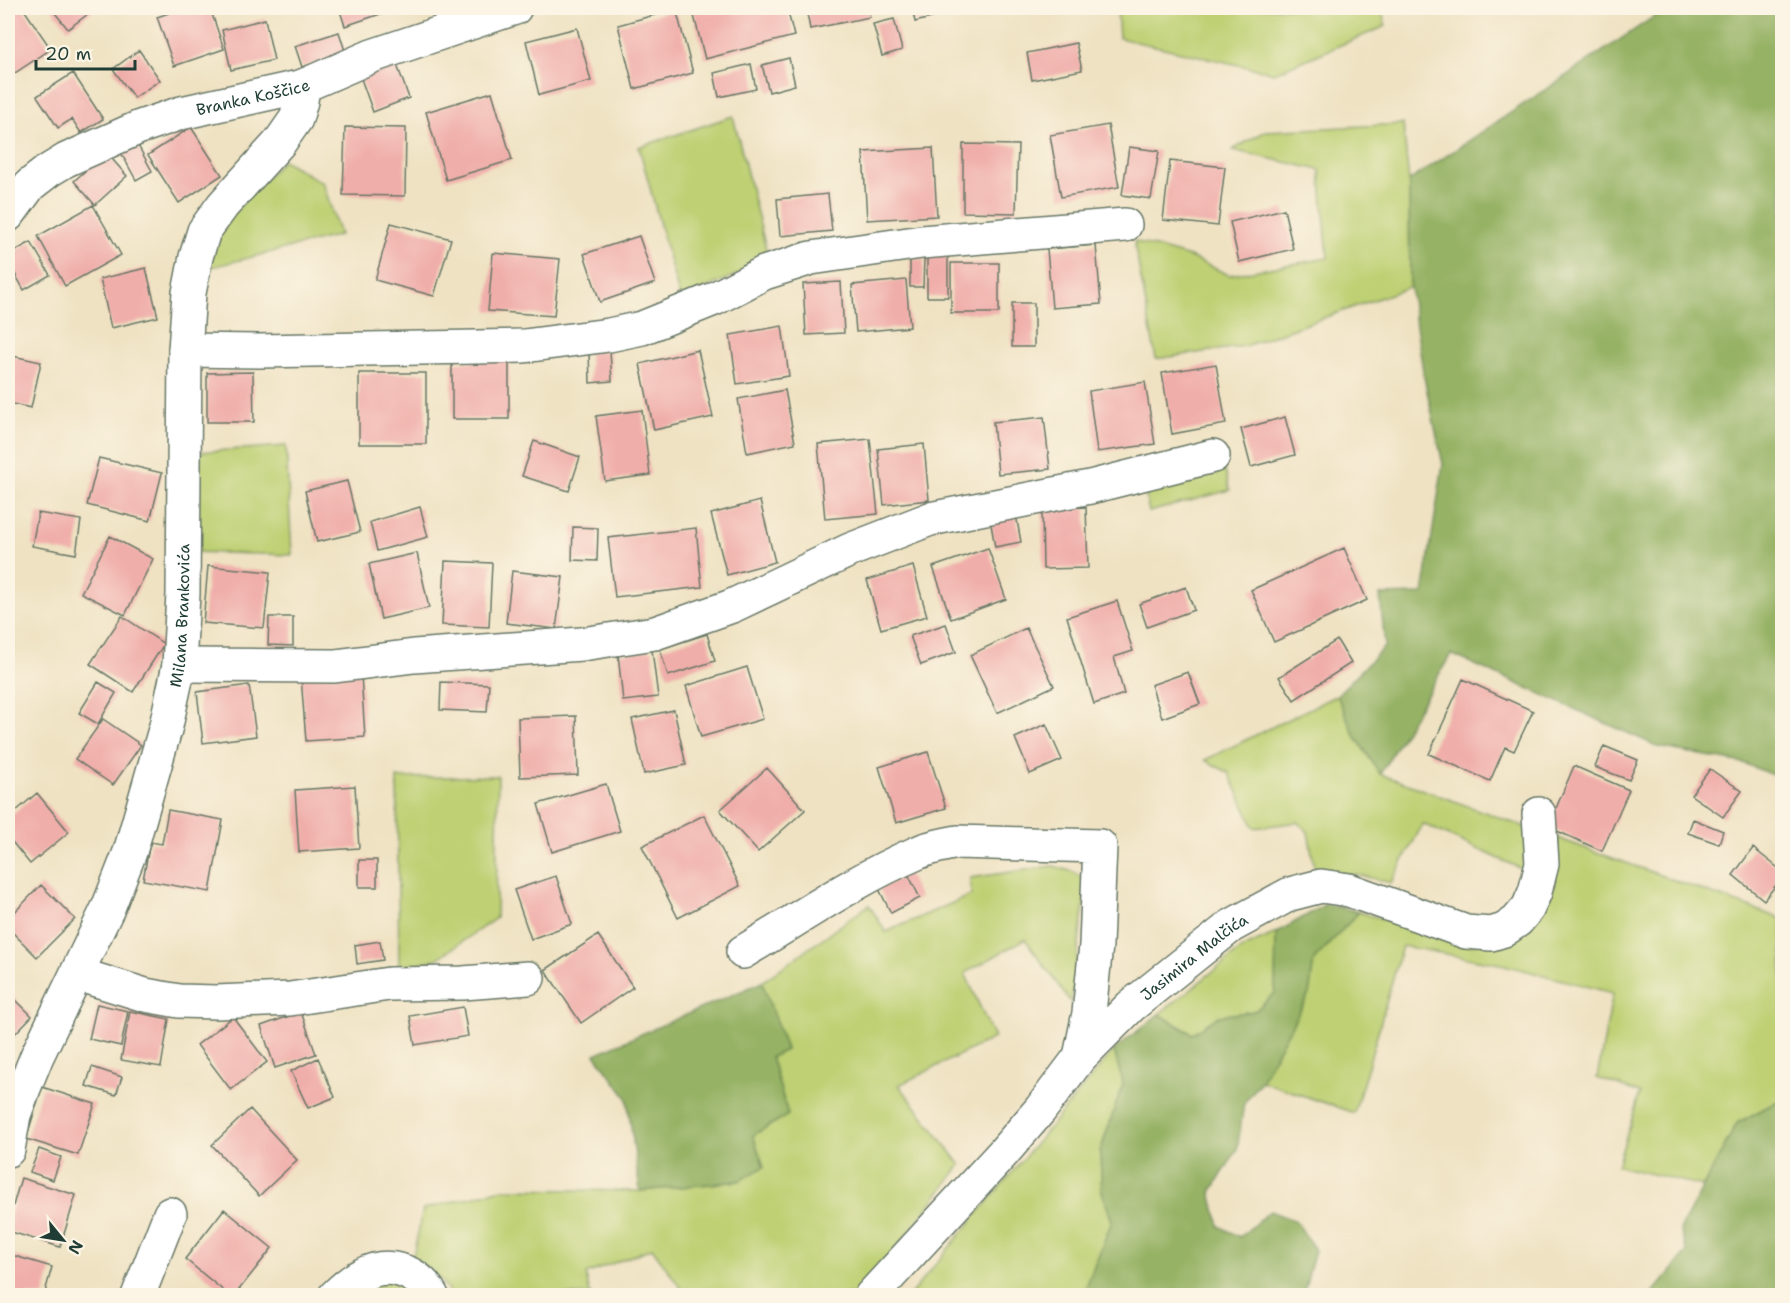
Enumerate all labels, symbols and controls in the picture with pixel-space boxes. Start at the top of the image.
scale bar [36,33,135,71]
text: 20 m [45,42,91,66]
street label: Branka Koščice [194,74,313,120]
street label: Milana Brankovića [164,544,194,689]
street label: Jasimira Malčića [1136,908,1251,1005]
north arrow [33,1210,93,1270]
text: N [63,1237,88,1258]

